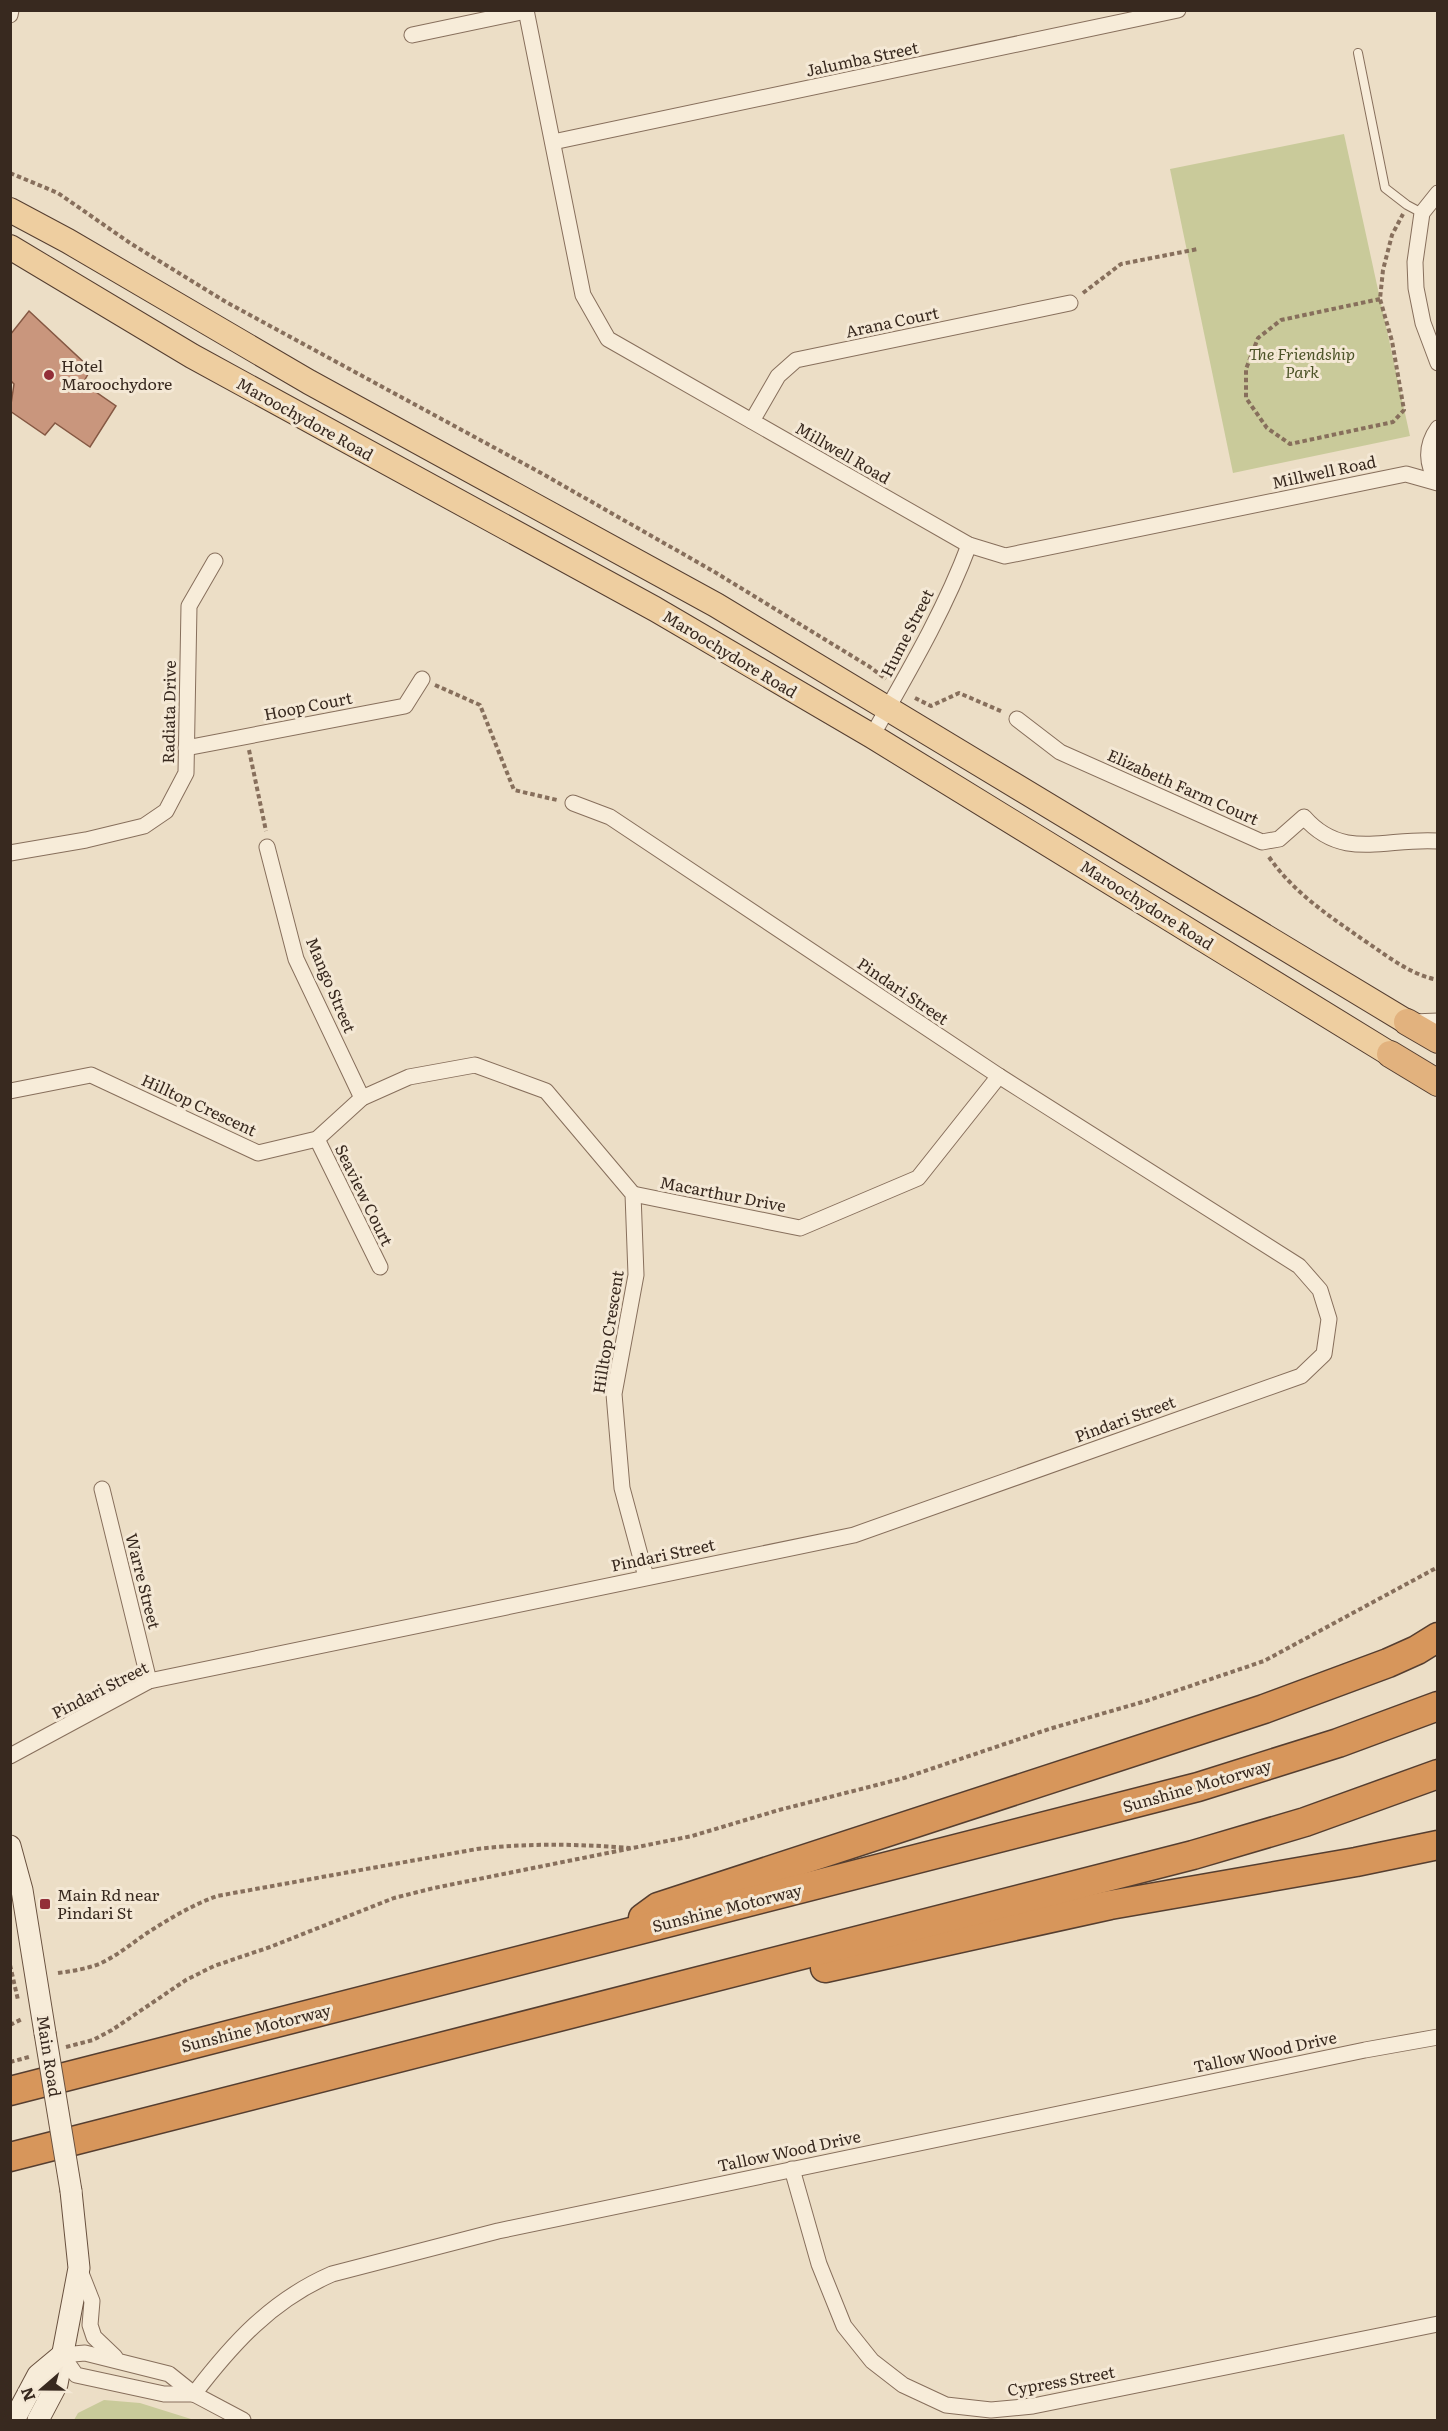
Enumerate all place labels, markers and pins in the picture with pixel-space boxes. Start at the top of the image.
place label: Hotel Maroochydore [61,353,172,395]
marker: Hotel Maroochydore [42,368,56,382]
place label: Main Rd near Pindari St [57,1882,160,1924]
marker: Main Rd near Pindari St [38,1897,52,1911]

